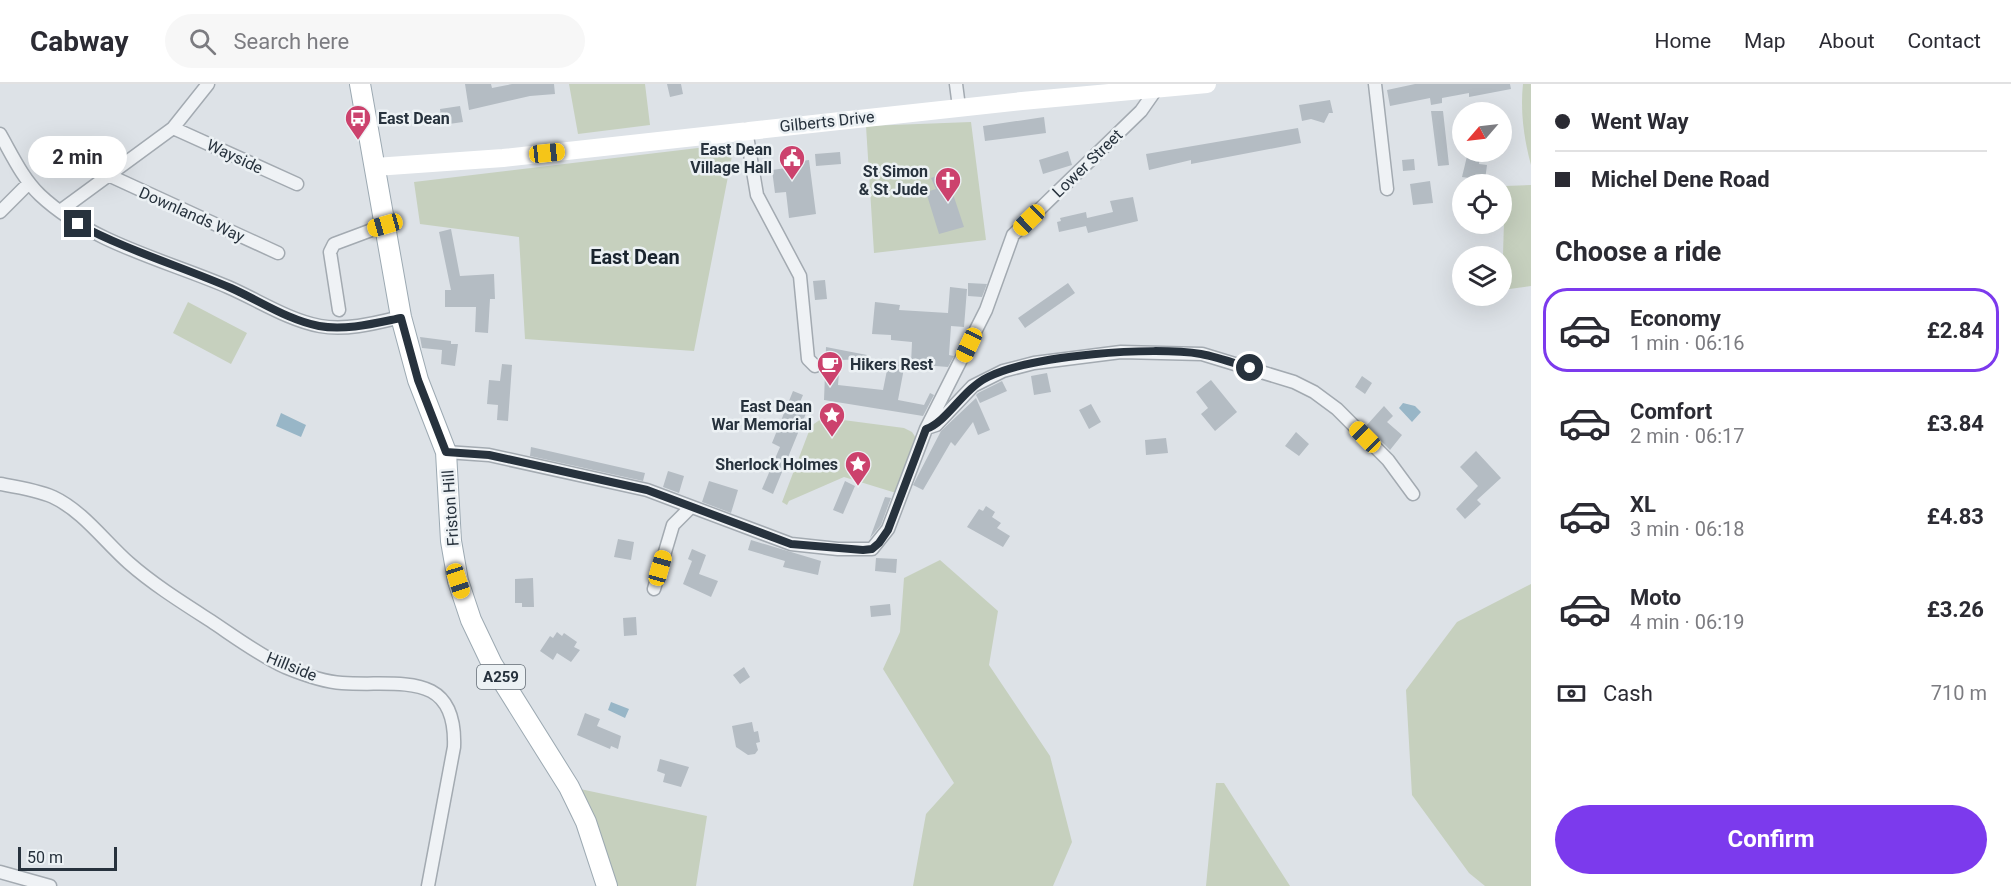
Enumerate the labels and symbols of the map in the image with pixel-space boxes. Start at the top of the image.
north arrow [1452,102,1512,162]
bus stop icon: East Dean [343,103,373,141]
street label: Gilberts Drive [779,107,875,136]
place label: East Dean [378,109,450,128]
street label: Lower Street [1048,125,1126,201]
street label: Wayside [204,135,266,178]
callout: 2 min [28,137,128,179]
place label: East Dean Village Hall [690,140,772,177]
car [528,142,566,164]
public building icon: East Dean Village Hall [777,143,807,181]
place label: St Simon & St Jude [859,162,928,199]
church icon: St Simon & St Jude [933,165,963,203]
street label: Downlands Way [136,183,248,246]
car [1010,201,1048,239]
route end [64,210,91,237]
car [365,211,405,239]
district label: East Dean [590,245,680,269]
car [953,325,985,365]
cafe icon: Hikers Rest [815,349,845,387]
route start [1236,354,1263,381]
place label: Hikers Rest [850,355,934,374]
place label: East Dean War Memorial [711,397,812,434]
place icon: East Dean War Memorial [817,400,847,438]
car [1346,418,1384,456]
place icon: Sherlock Holmes [843,449,873,487]
place label: Sherlock Holmes [715,455,838,474]
street label: Friston Hill [438,469,463,547]
car [646,548,674,588]
car [444,561,472,601]
street label: Hillside [264,648,320,685]
road number: A259 [477,665,525,689]
scale bar [18,844,117,872]

